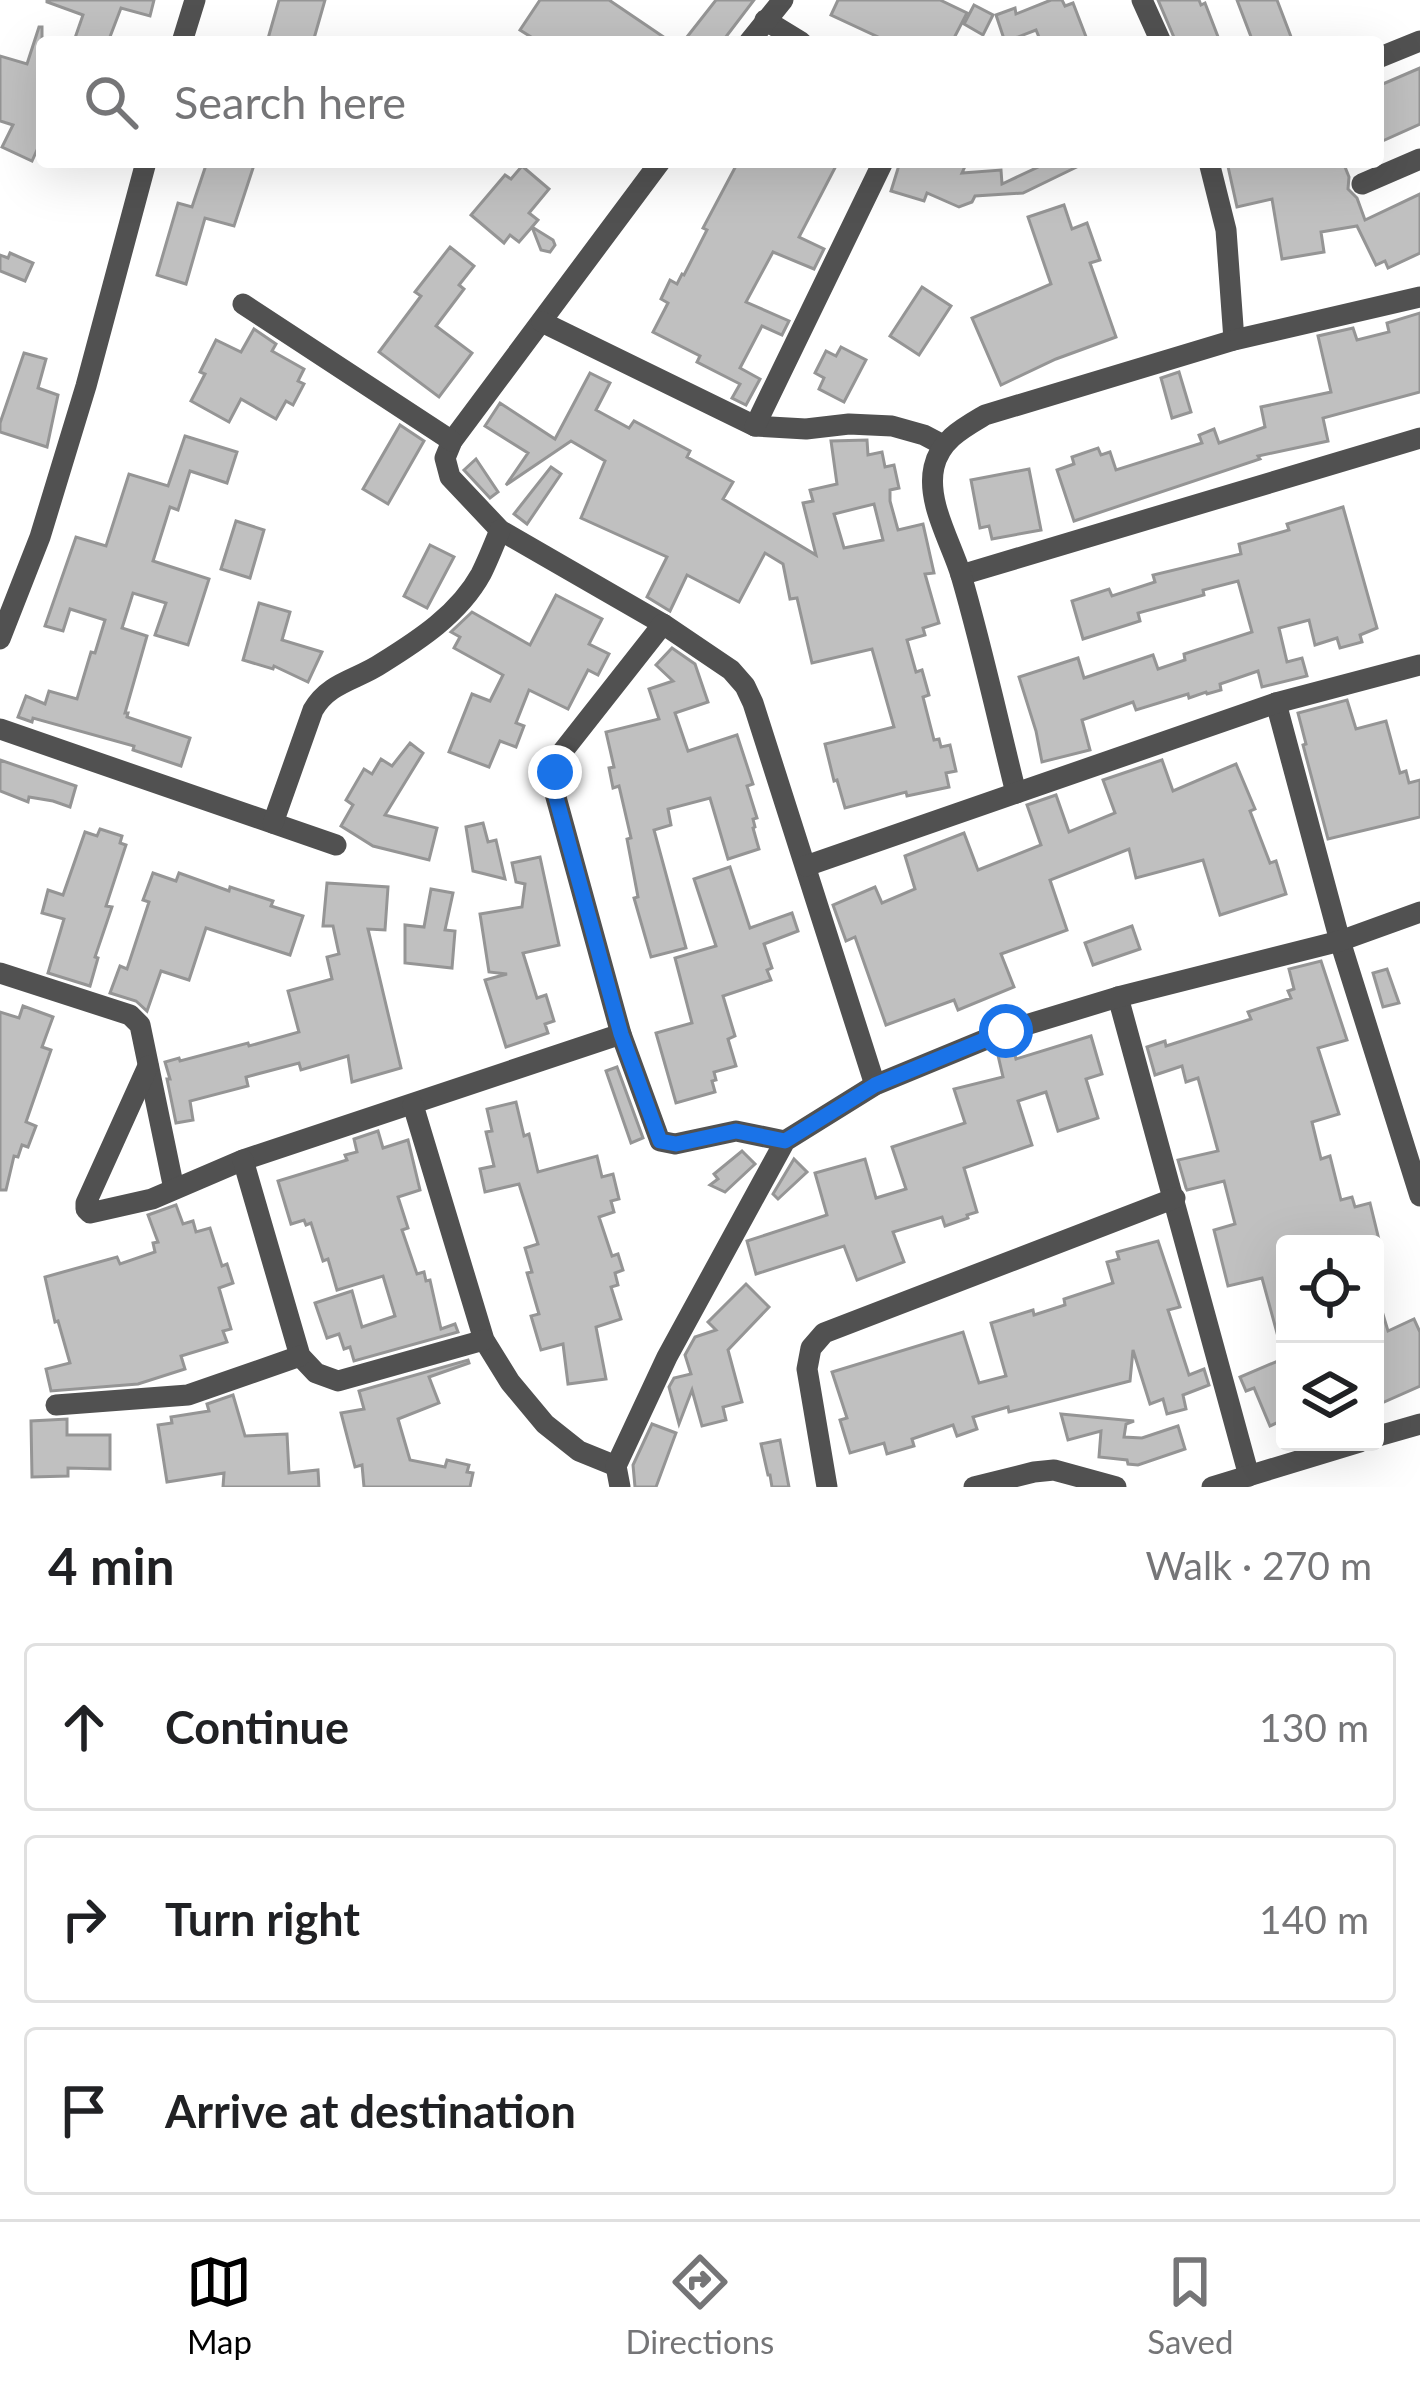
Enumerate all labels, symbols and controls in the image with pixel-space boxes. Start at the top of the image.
search box [36,36,1384,168]
icon: search [78,69,144,135]
text: Search here [174,75,406,129]
route end [528,745,582,799]
route start [979,1004,1033,1058]
map controls [1276,1235,1384,1451]
button: locate [1276,1235,1384,1343]
button: layers [1276,1343,1384,1451]
text: 4 min [48,1535,174,1596]
text: Walk · 270 m [1145,1542,1372,1588]
icon: ahead [51,1694,117,1760]
text: Continue [165,1700,349,1754]
text: 130 m [1259,1704,1369,1750]
icon: right [51,1886,117,1952]
text: Turn right [165,1892,360,1946]
text: 140 m [1259,1896,1369,1942]
icon: arrive [51,2078,117,2144]
text: Arrive at destination [165,2084,576,2138]
tab: Map [186,2249,252,2361]
tab: Directions [625,2249,774,2361]
tab: Saved [1147,2249,1234,2361]

